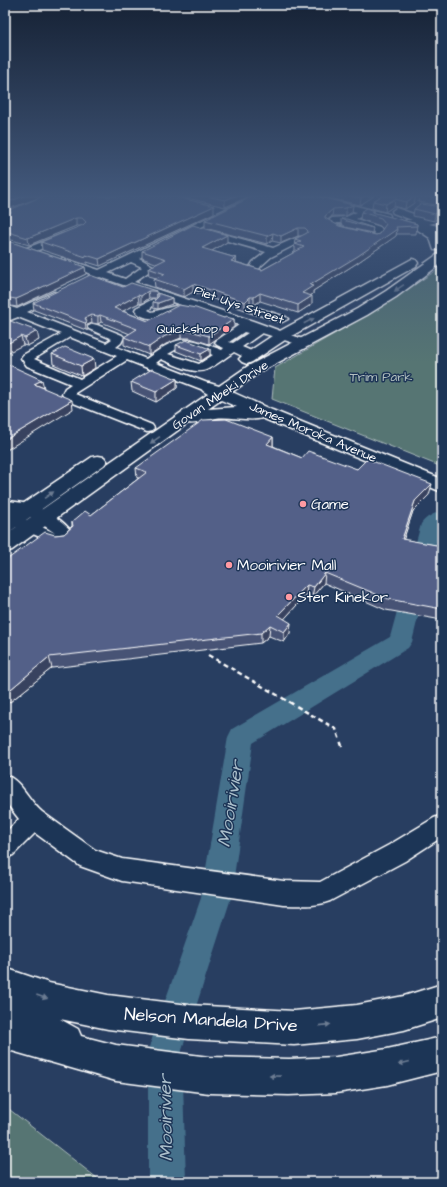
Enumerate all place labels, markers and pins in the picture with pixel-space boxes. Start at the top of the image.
place label: Quickshop [156,320,218,338]
marker: Quickshop [221,324,231,334]
place label: Game [311,494,349,515]
marker: Game [298,499,308,509]
place label: Mooirivier Mall [237,555,336,576]
marker: Mooirivier Mall [224,560,234,570]
place label: Ster Kinekor [297,587,388,608]
marker: Ster Kinekor [284,592,294,602]

